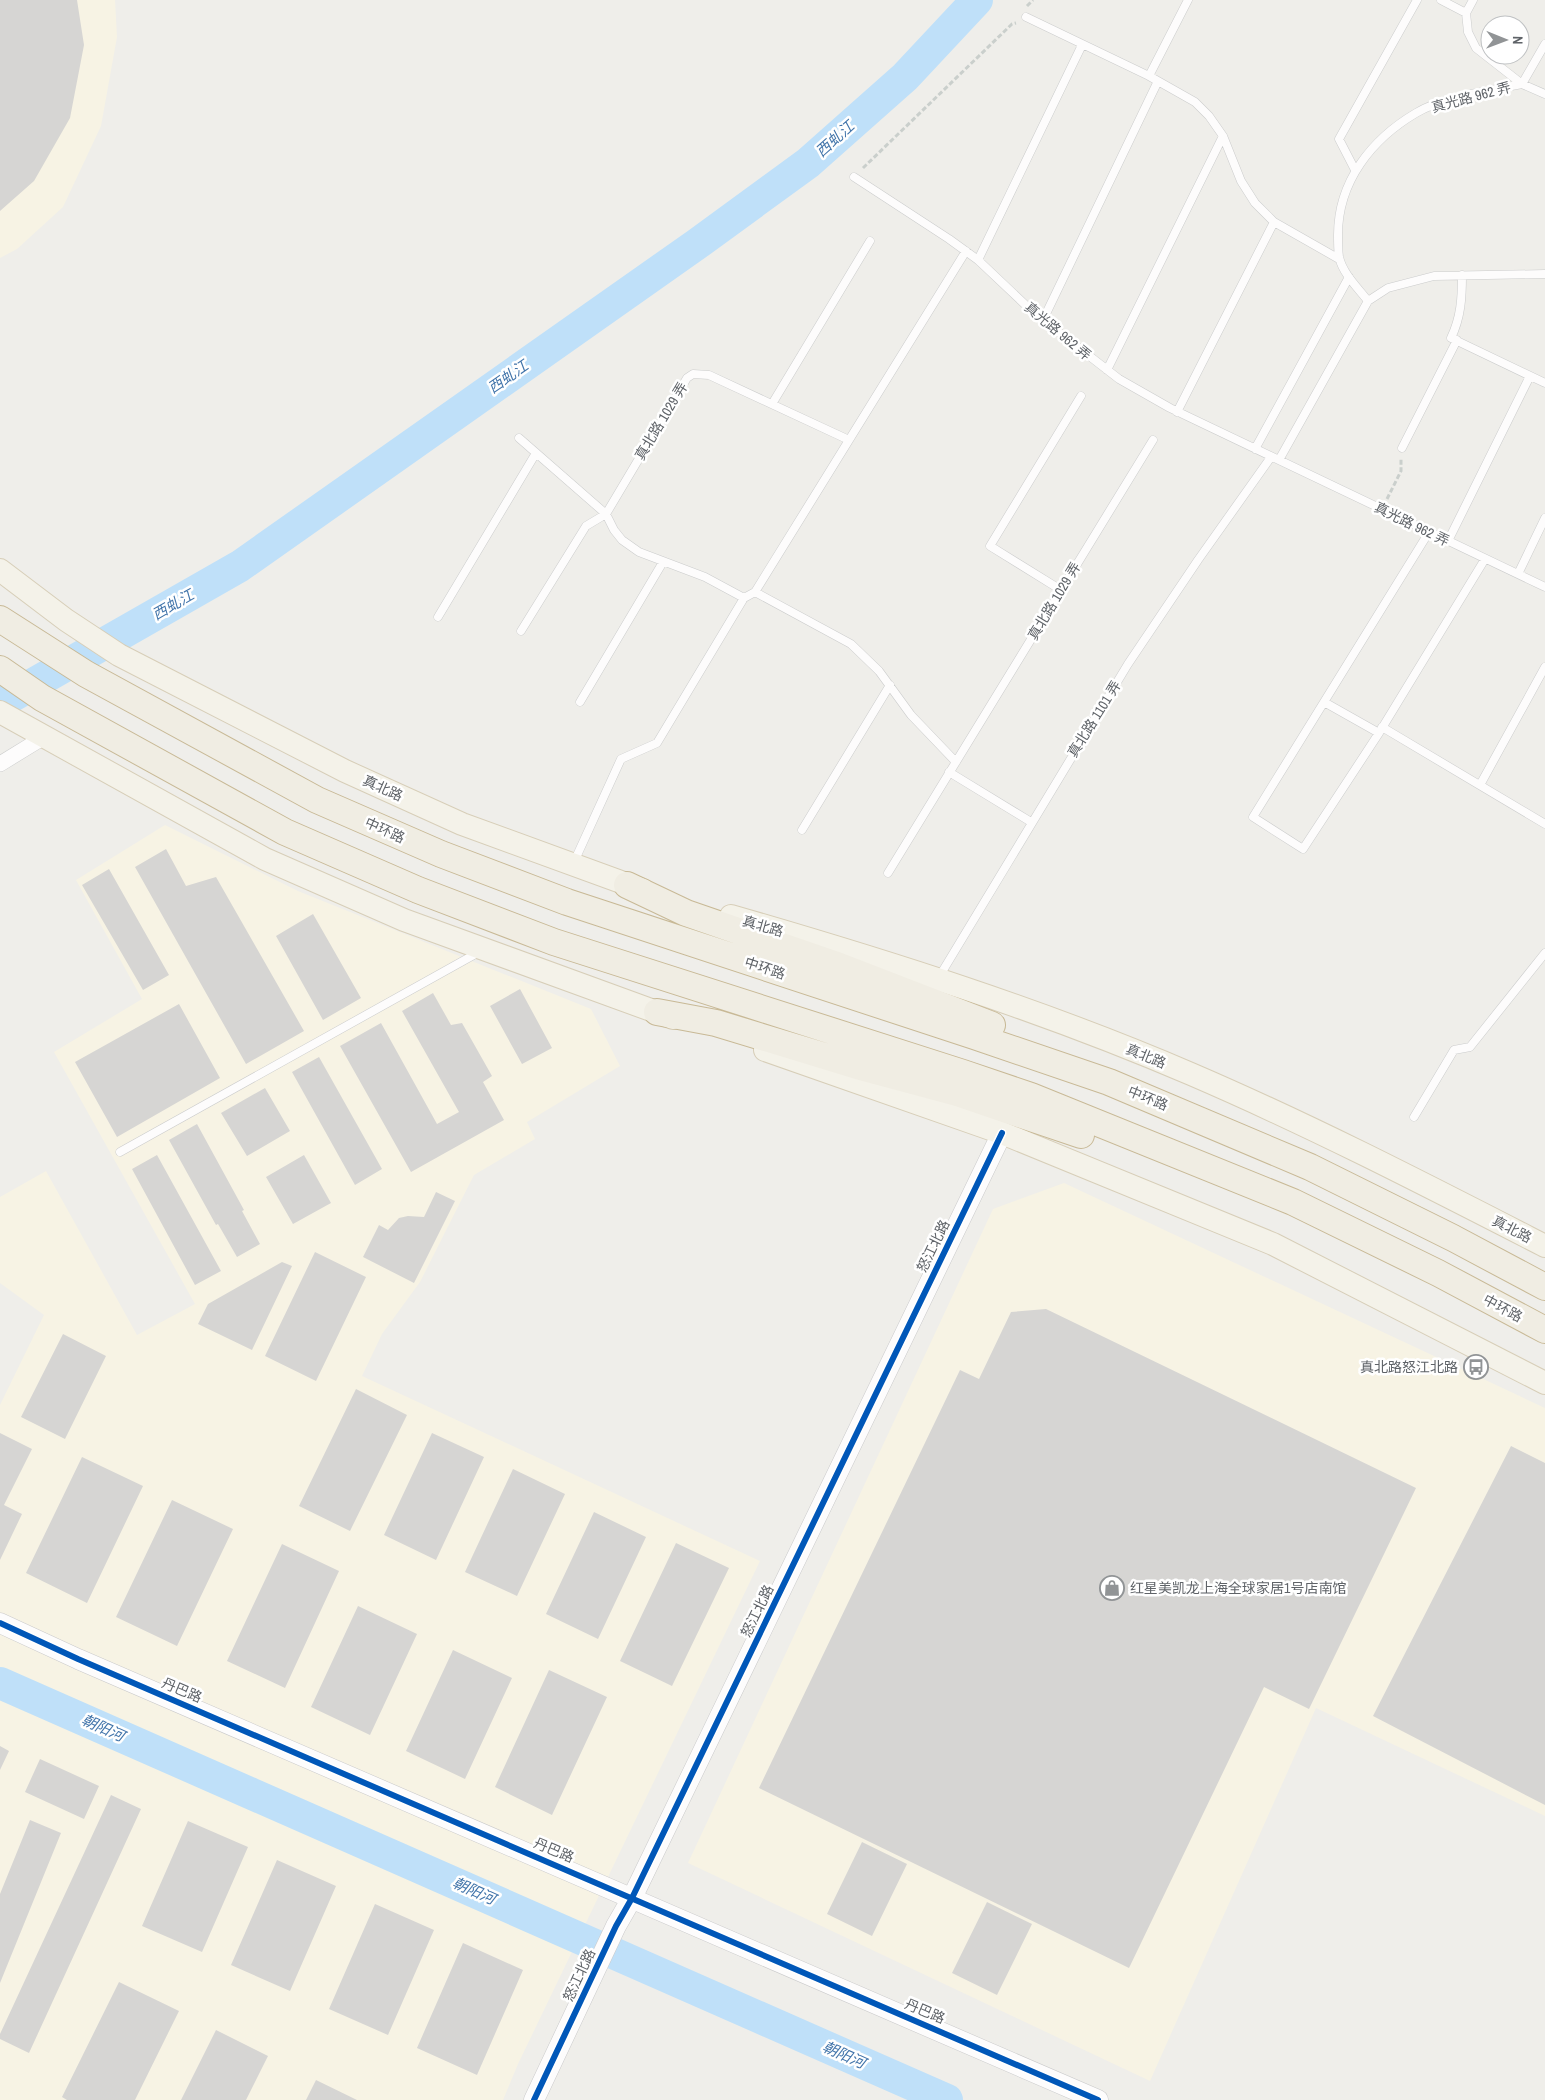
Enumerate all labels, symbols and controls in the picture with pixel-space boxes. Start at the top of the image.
north arrow [1480,15,1530,65]
text: N [1509,36,1527,45]
street label: 真光路 962 弄 [1429,78,1513,116]
water label: 西虬江 [811,114,860,161]
street label: 真光路 962 弄 [1021,298,1095,364]
water label: 西虬江 [483,354,534,398]
street label: 真北路 1029 弄 [631,379,691,463]
street label: 真光路 962 弄 [1371,498,1453,550]
street label: 真北路 1029 弄 [1024,559,1084,643]
water label: 西虬江 [148,583,199,625]
street label: 真北路 1101 弄 [1063,677,1125,761]
street label: 真北路 [360,771,406,805]
street label: 中环路 [362,813,408,847]
street label: 真北路 [740,912,786,940]
street label: 中环路 [742,953,788,983]
street label: 真北路 [1123,1040,1169,1072]
street label: 中环路 [1125,1082,1171,1114]
street label: 真北路 [1489,1211,1535,1247]
street label: 怒江北路 [913,1217,953,1275]
street label: 中环路 [1480,1290,1526,1326]
bus stop icon: 真北路怒江北路 [1463,1354,1489,1380]
place label: 真北路怒江北路 [1360,1358,1458,1376]
shop icon: 红星美凯龙上海全球家居1号店南馆 [1099,1575,1125,1601]
place label: 红星美凯龙上海全球家居1号店南馆 [1130,1579,1346,1597]
street label: 怒江北路 [737,1582,777,1640]
street label: 丹巴路 [159,1674,205,1706]
water label: 朝阳河 [78,1709,131,1748]
street label: 丹巴路 [531,1834,577,1866]
water label: 朝阳河 [449,1872,502,1911]
street label: 怒江北路 [559,1946,599,2004]
street label: 丹巴路 [902,1995,948,2027]
water label: 朝阳河 [819,2036,872,2075]

